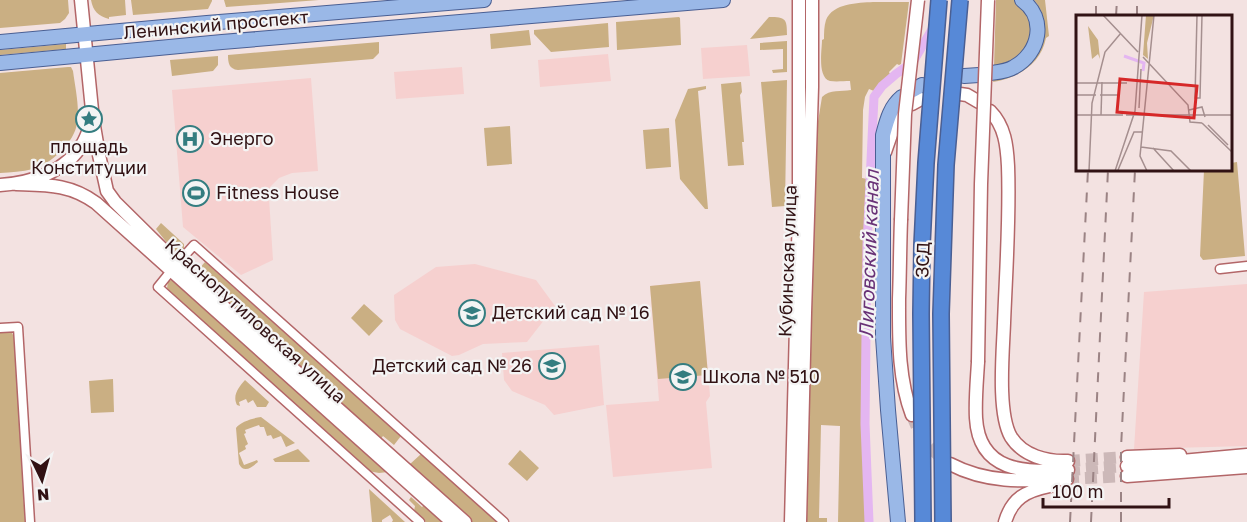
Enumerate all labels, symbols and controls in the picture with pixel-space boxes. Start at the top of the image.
street label: Ленинский проспект [122,5,310,43]
inset map [1076,15,1232,171]
place icon: площадь Конституции [74,104,104,134]
hospital icon: Энерго [175,124,205,154]
place label: Энерго [210,127,274,149]
place label: площадь Конституции [31,135,147,178]
water label: Лиговский канал [853,168,883,339]
sports icon: Fitness House [181,178,211,208]
place label: Fitness House [216,181,339,203]
street label: Кубинская улица [773,184,801,337]
street label: Краснопутиловская улица [161,233,351,407]
street label: ЗСД [910,241,934,278]
school or university icon: Детский сад № 16 [457,298,487,328]
place label: Детский сад № 16 [492,301,650,323]
school or university icon: Детский сад № 26 [537,351,567,381]
place label: Детский сад № 26 [373,354,532,376]
school or university icon: Школа № 510 [668,362,698,392]
place label: Школа № 510 [702,365,820,387]
north arrow [12,450,72,510]
scale bar [1043,471,1169,509]
text: 100 m [1052,480,1103,502]
text: N [36,484,50,505]

